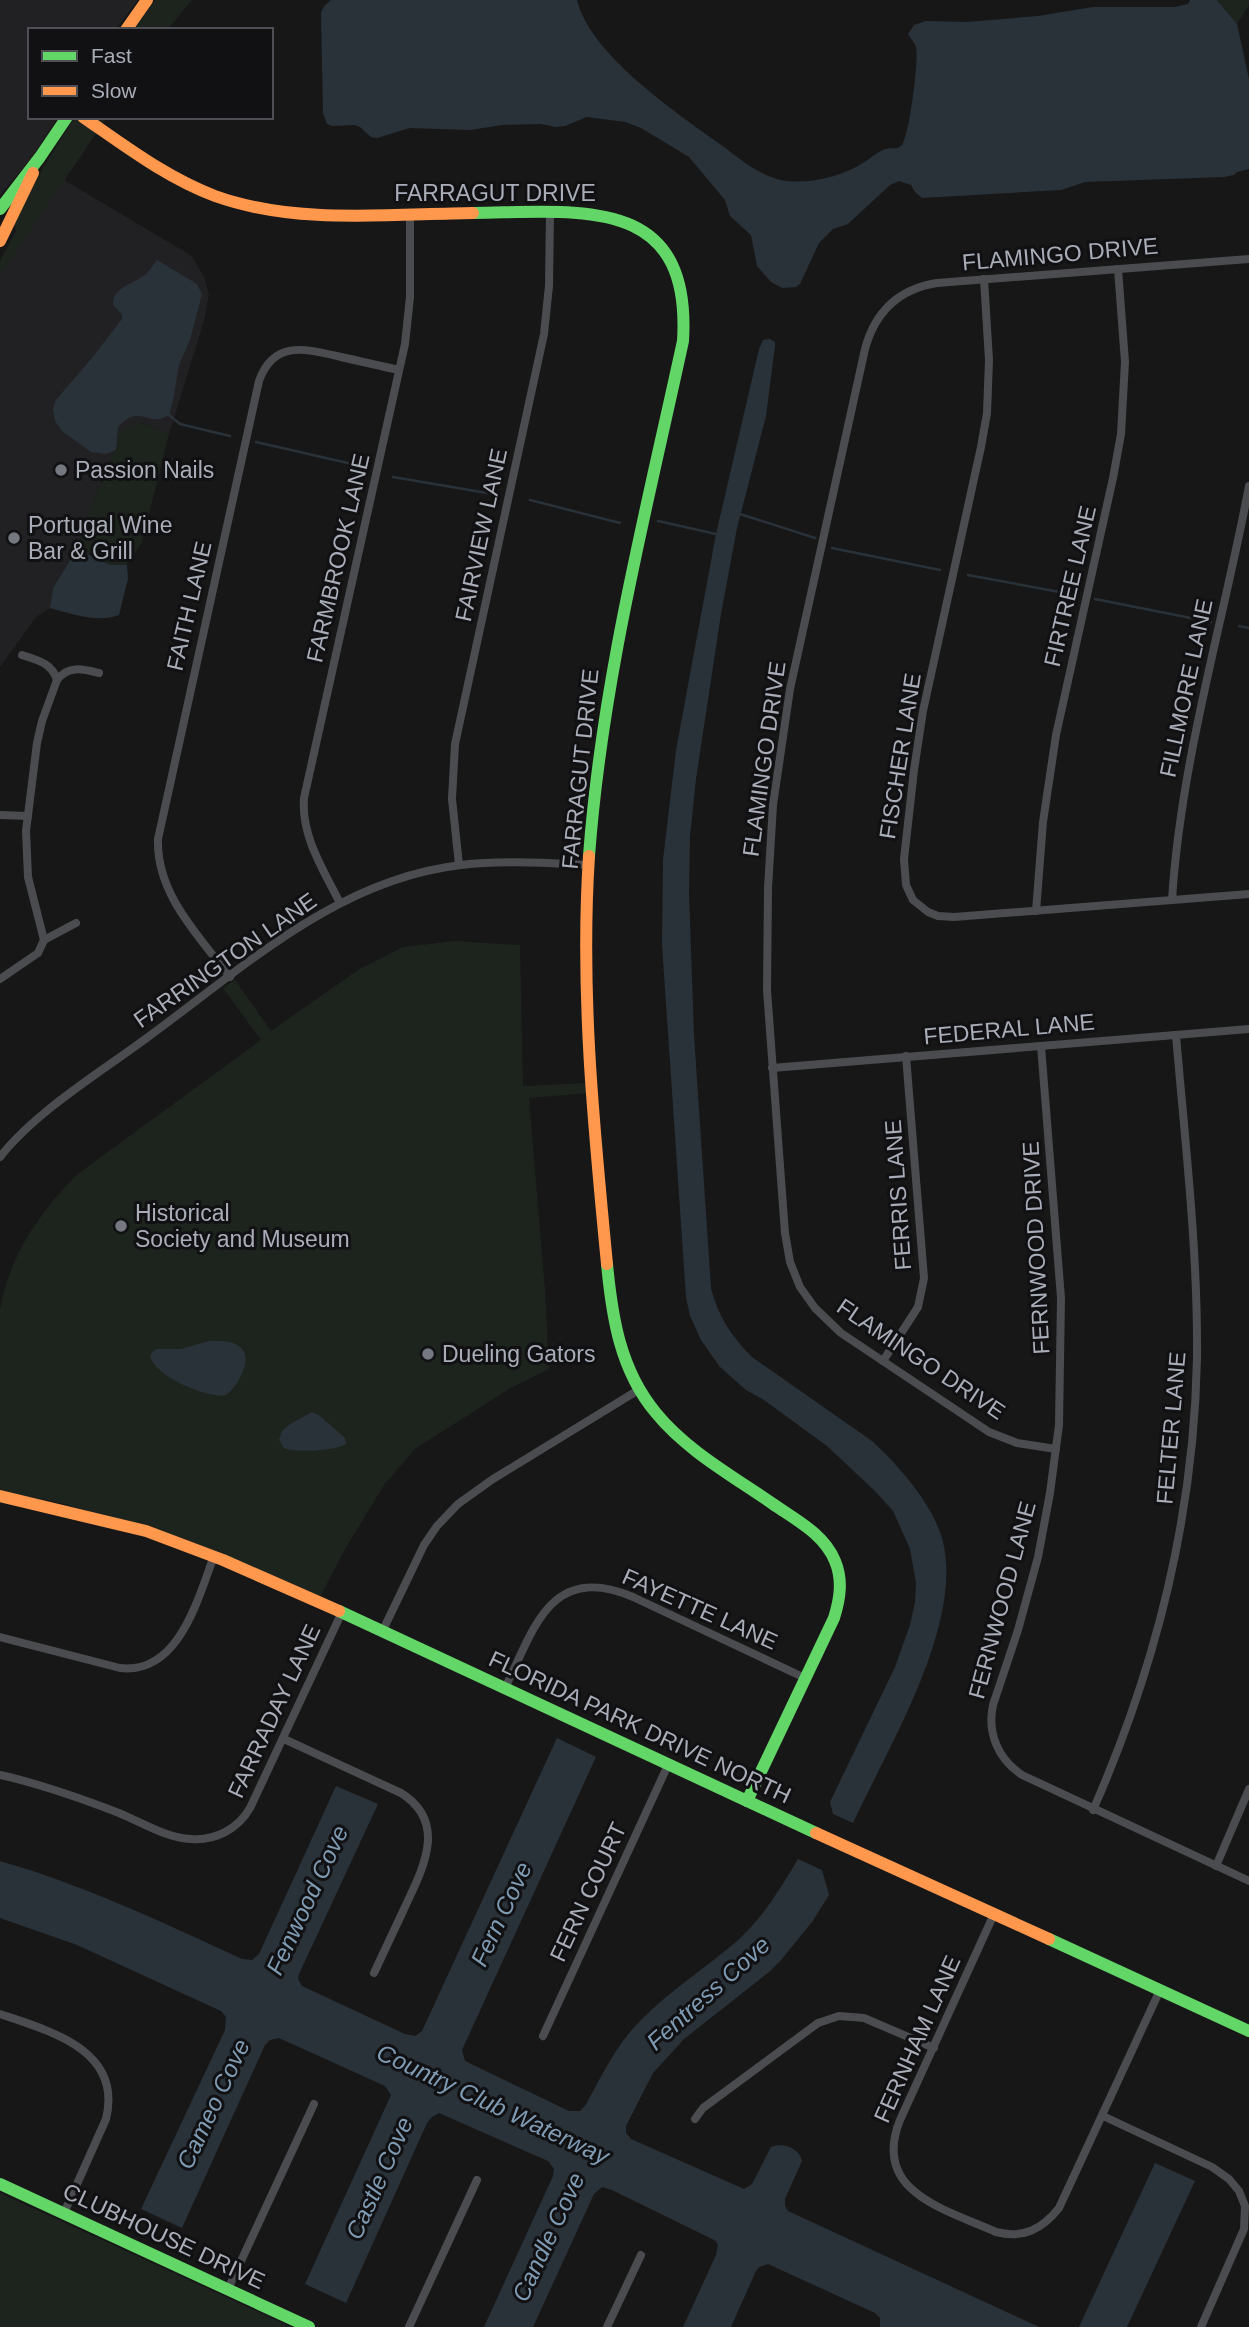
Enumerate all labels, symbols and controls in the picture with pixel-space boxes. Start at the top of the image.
legend [28,28,273,119]
text: Fast [91,44,132,67]
text: Slow [91,79,137,102]
street label: FARRAGUT DRIVE [394,180,596,206]
street label: FLAMINGO DRIVE [961,232,1159,276]
street label: FAIRVIEW LANE [450,446,512,624]
street label: FARMBROOK LANE [301,451,375,665]
place label: Passion Nails [75,457,214,483]
marker: Passion Nails [53,462,69,478]
street label: FIRTREE LANE [1039,503,1101,669]
place label: Portugal Wine Bar & Grill [28,512,172,564]
marker: Portugal Wine Bar & Grill [6,530,22,546]
street label: FAITH LANE [162,539,216,673]
street label: FILLMORE LANE [1154,597,1218,779]
street label: FLAMINGO DRIVE [737,660,791,858]
street label: FARRAGUT DRIVE [557,667,603,871]
street label: FISCHER LANE [874,671,926,841]
street label: FARRINGTON LANE [129,887,321,1033]
street label: FEDERAL LANE [922,1009,1096,1049]
street label: FERRIS LANE [880,1119,916,1271]
street label: FERNWOOD DRIVE [1017,1141,1055,1355]
place label: Historical Society and Museum [135,1200,350,1252]
marker: Historical Society and Museum [113,1218,129,1234]
street label: FLAMINGO DRIVE [832,1293,1010,1425]
place label: Dueling Gators [442,1341,595,1367]
marker: Dueling Gators [420,1346,436,1362]
street label: FELTER LANE [1151,1351,1191,1505]
street label: FERNWOOD LANE [963,1499,1041,1701]
street label: FAYETTE LANE [618,1563,782,1655]
street label: FARRADAY LANE [222,1620,326,1802]
street label: FLORIDA PARK DRIVE NORTH [485,1645,795,1809]
street label: FERN COURT [544,1818,632,1966]
water label: Fenwood Cove [261,1821,353,1979]
water label: Fern Cove [465,1858,537,1970]
water label: Fentress Cove [641,1931,775,2055]
street label: FERNHAM LANE [868,1951,966,2127]
water label: Cameo Cove [171,2035,255,2173]
water label: Country Club Waterway [373,2038,615,2171]
water label: Castle Cove [340,2113,418,2243]
water label: Candle Cove [506,2168,590,2306]
street label: CLUBHOUSE DRIVE [59,2178,269,2294]

